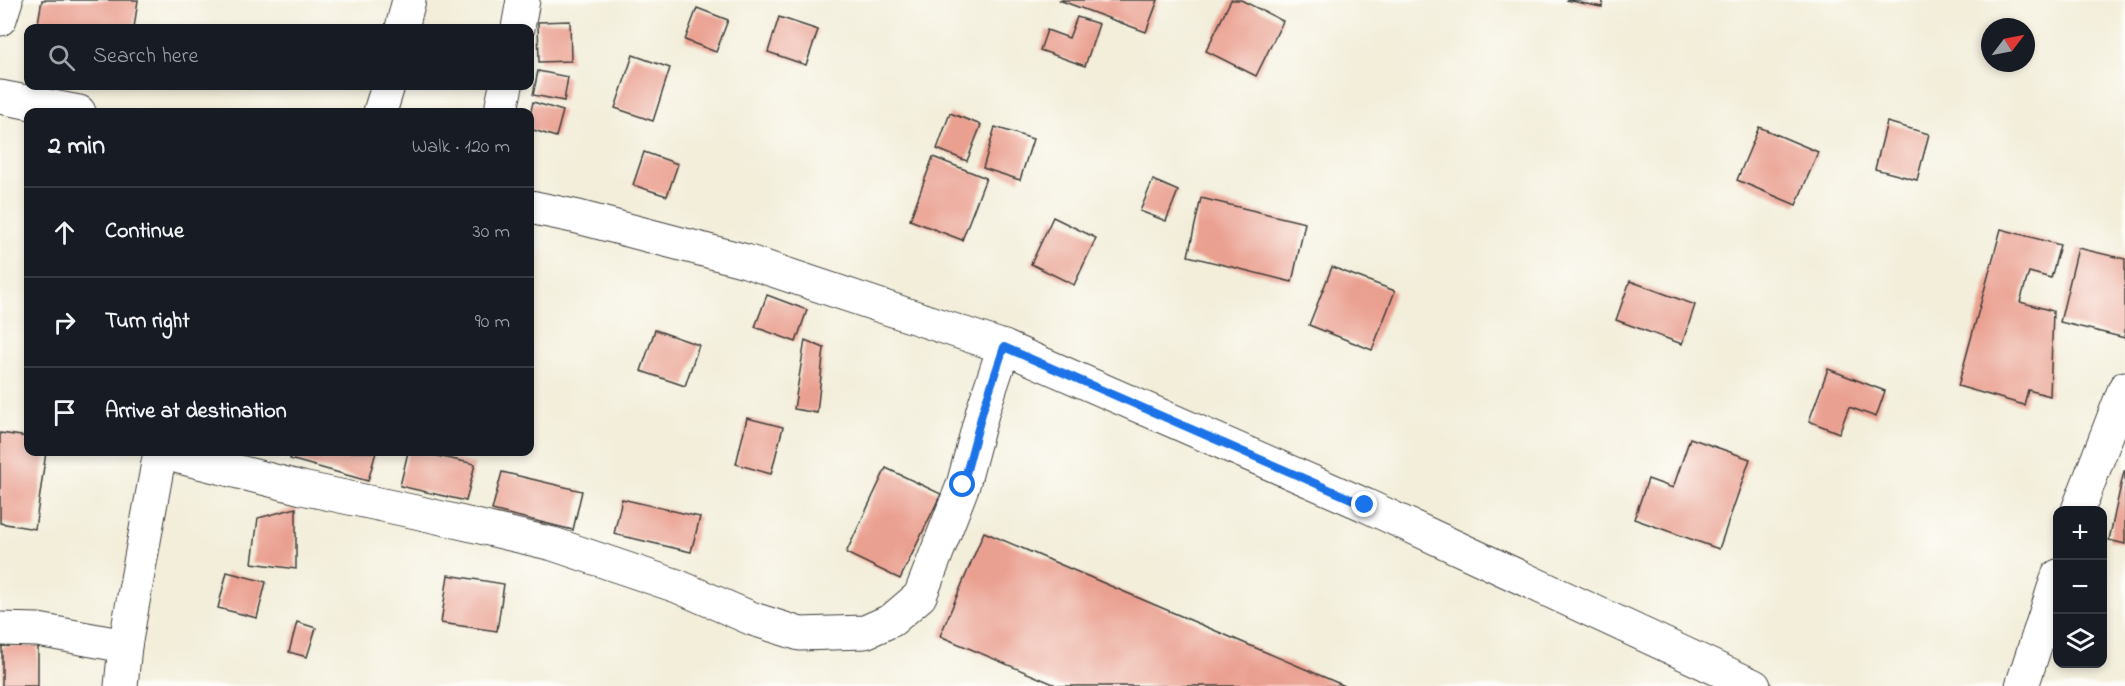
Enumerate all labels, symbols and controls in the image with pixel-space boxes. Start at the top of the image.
north arrow [1981,18,2035,72]
search box [24,24,534,90]
icon: search [45,41,78,74]
text: Search here [93,41,198,73]
text: 2 min [48,128,105,166]
text: Walk · 120 m [412,133,510,162]
icon: ahead [48,216,81,249]
text: Continue [105,216,184,248]
text: 30 m [473,218,510,247]
icon: right [48,306,81,339]
text: Turn right [105,306,190,338]
text: 90 m [475,308,510,337]
icon: arrive [48,396,81,429]
text: Arrive at destination [105,396,287,428]
route start [949,471,975,497]
route end [1351,491,1377,517]
map controls [2053,506,2107,668]
button: + [2053,506,2107,560]
button: − [2053,560,2107,614]
button: layers [2053,614,2107,668]

